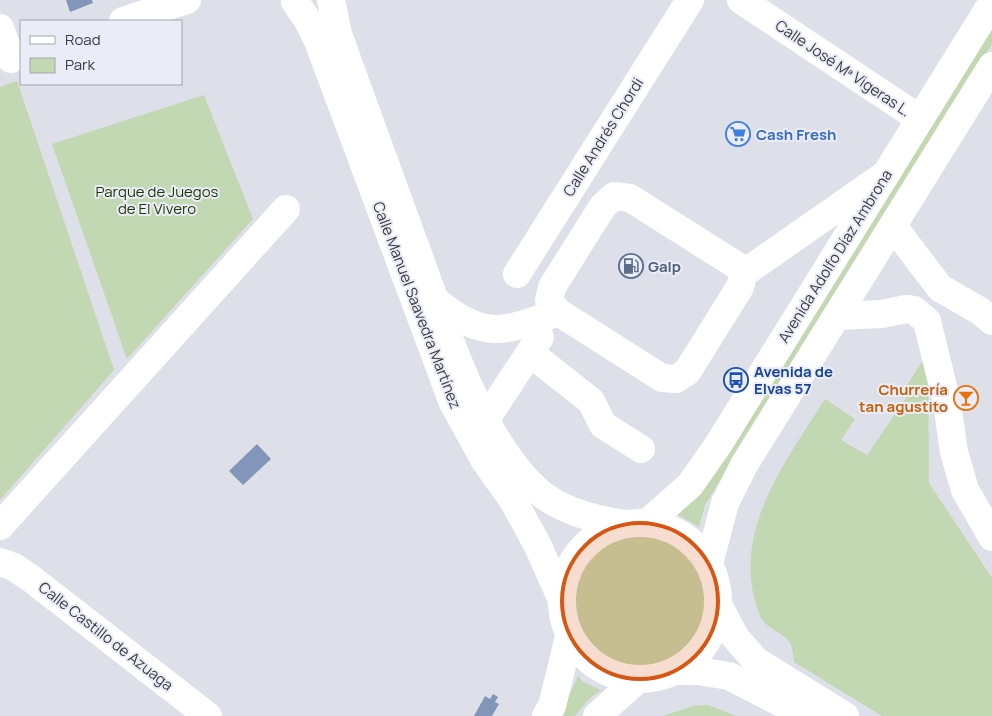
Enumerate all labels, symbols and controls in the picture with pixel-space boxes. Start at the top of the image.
street label: Calle José Mª Vigeras L. [771,15,915,121]
legend [20,20,182,85]
text: Road [65,29,101,50]
text: Park [65,54,95,75]
street label: Calle Andrés Chordi [558,74,648,200]
supermarket icon: Cash Fresh [725,121,751,147]
place label: Cash Fresh [756,124,836,145]
street label: Avenida Adolfo Díaz Ambrona [773,165,897,347]
park label: Parque de Juegos de El Vivero [96,181,219,219]
street label: Calle Manuel Saavedra Martínez [368,198,466,412]
fuel station icon: Galp [618,253,644,279]
place label: Galp [648,256,681,277]
place label: Avenida de Elvas 57 [754,361,833,399]
bus stop icon: Avenida de Elvas 57 [723,367,749,393]
place label: Churrería tan agustito [859,379,948,417]
bar icon: Churrería tan agustito [953,385,979,411]
street label: Calle Castillo de Azuaga [34,577,178,695]

